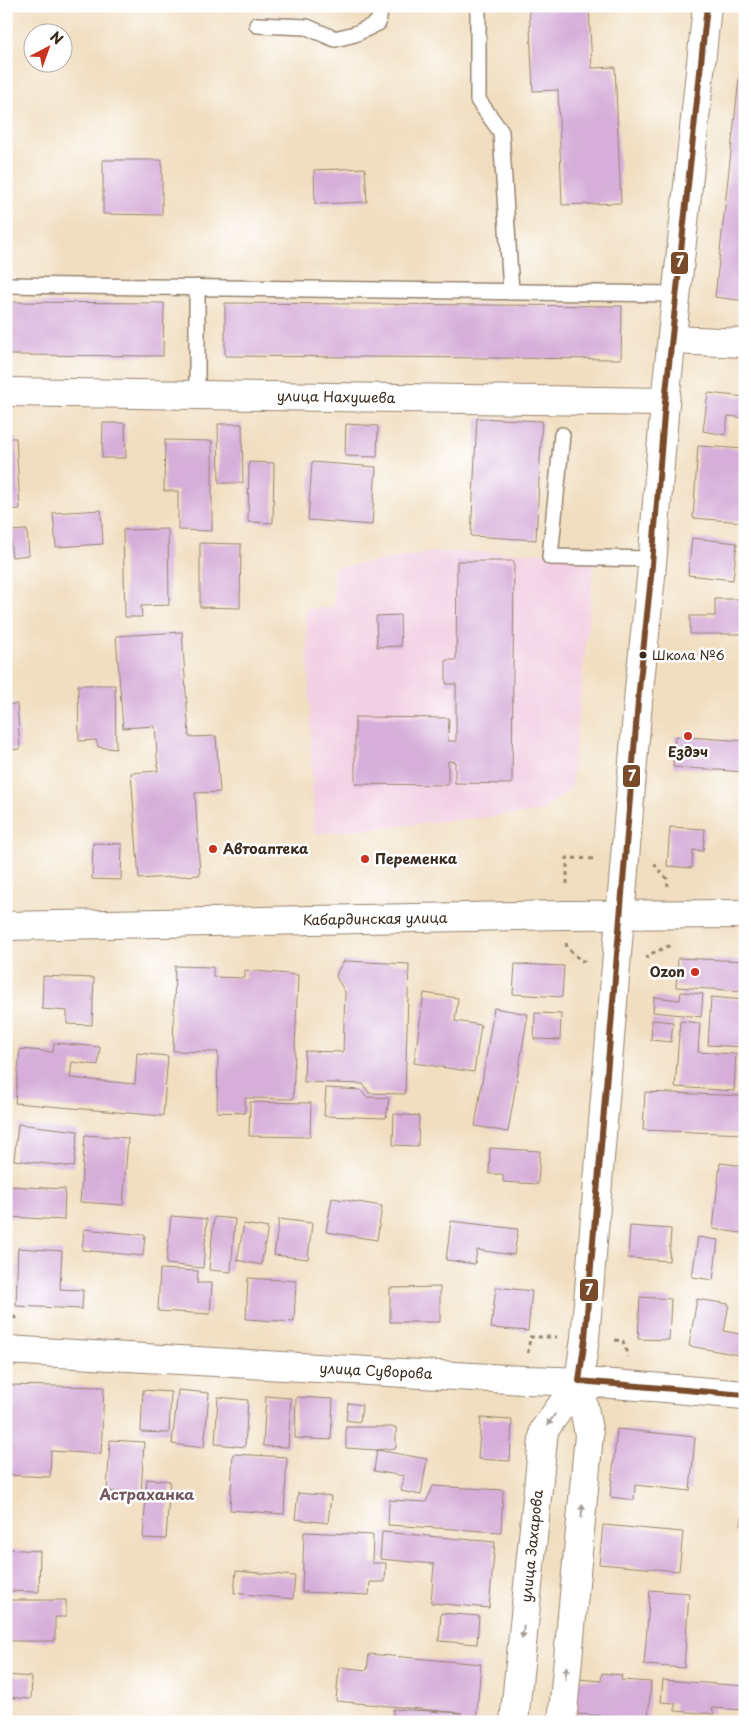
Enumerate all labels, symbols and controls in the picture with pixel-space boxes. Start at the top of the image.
north arrow [22,22,72,72]
text: N [46,26,68,49]
line badge: 7 [670,251,689,275]
text: 7 [676,251,685,272]
street label: улица Нахушева [277,385,396,408]
place label: Школа №6 [652,645,725,664]
marker: Школа №6 [638,650,648,660]
marker: Ездэч [682,730,694,742]
place label: Ездэч [668,741,708,762]
line badge: 7 [622,764,641,788]
text: 7 [628,765,637,786]
place label: Автоаптека [223,838,309,859]
marker: Автоаптека [207,843,219,855]
place label: Переменка [375,848,458,869]
marker: Переменка [359,853,371,865]
street label: Кабардинская улица [302,907,448,930]
place label: Ozon [650,961,685,982]
marker: Ozon [689,966,701,978]
line badge: 7 [579,1278,599,1302]
text: 7 [585,1279,594,1300]
street label: улица Суворова [319,1357,433,1384]
one-way arrow [546,1413,555,1427]
district label: Астраханка [98,1482,195,1505]
street label: улица Захарова [515,1488,548,1603]
one-way arrow [578,1503,586,1519]
one-way arrow [519,1624,527,1640]
one-way arrow [563,1665,571,1681]

